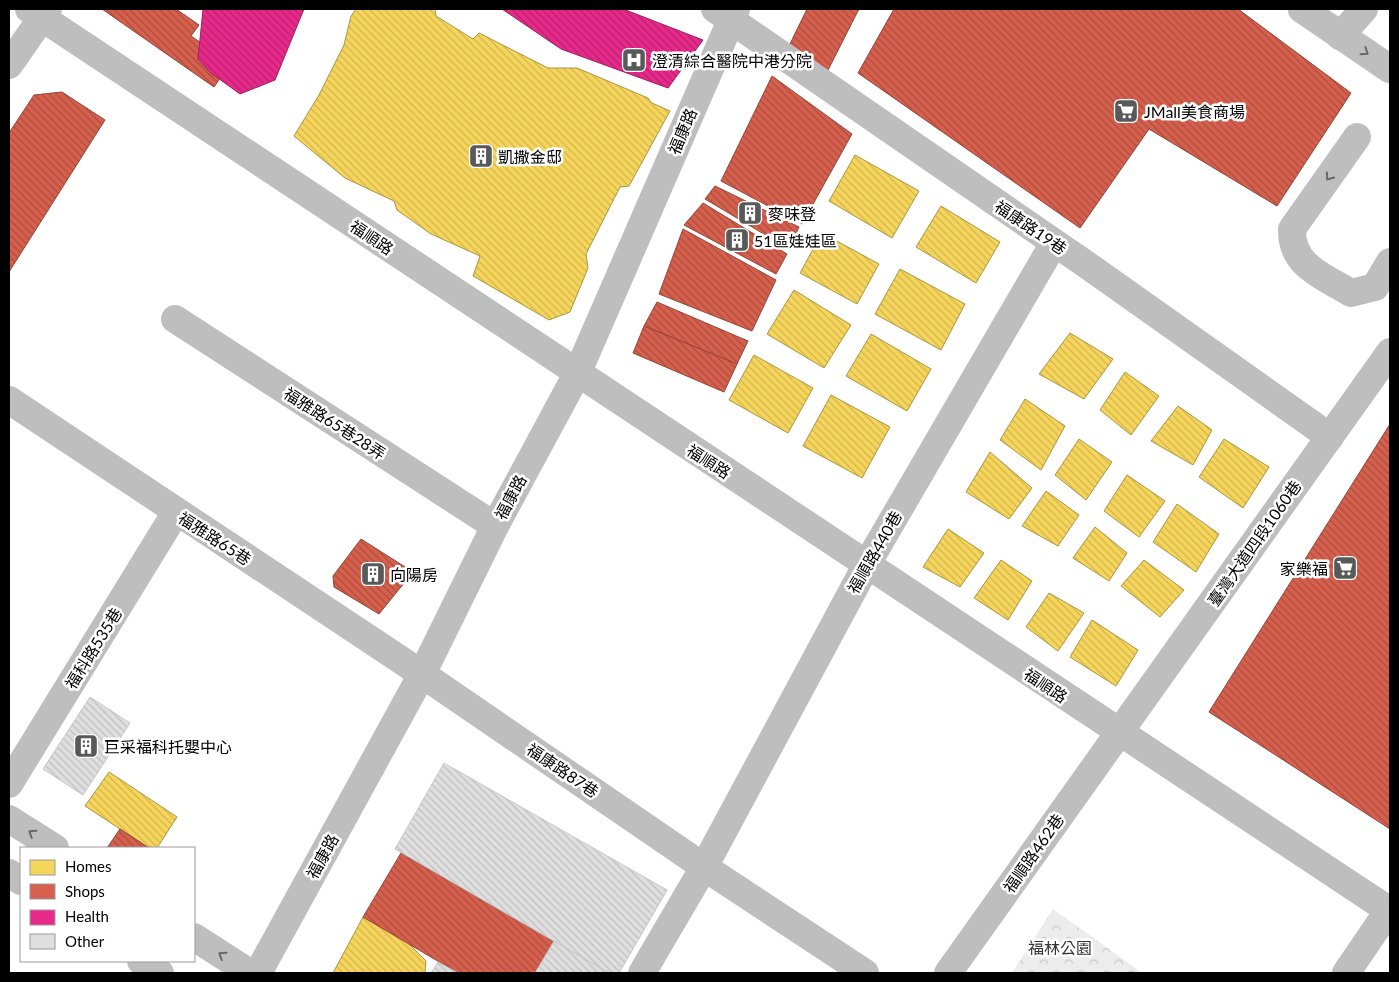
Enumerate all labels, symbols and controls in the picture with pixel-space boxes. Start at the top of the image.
one-way arrow [1360,46,1369,55]
hospital icon: 澄清綜合醫院中港分院 [621,47,647,73]
place label: 澄清綜合醫院中港分院 [652,51,812,70]
supermarket icon: JMall美食商場 [1113,98,1139,124]
place label: JMall美食商場 [1144,102,1245,121]
street label: 福康路 [664,105,700,157]
building icon: 凱撒金邸 [468,143,494,169]
place label: 凱撒金邸 [498,147,562,166]
one-way arrow [1326,171,1335,181]
street label: 福康路19巷 [991,196,1071,258]
building icon: 麥味登 [737,200,763,226]
place label: 麥味登 [768,204,816,223]
street label: 福順路 [347,216,397,258]
building icon: 51區娃娃區 [724,227,750,253]
place label: 51區娃娃區 [754,231,837,250]
street label: 福雅路65巷28弄 [281,383,389,463]
street label: 福順路 [684,440,734,482]
street label: 福康路 [490,471,530,523]
street label: 臺灣大道四段1060巷 [1203,476,1305,610]
street label: 福順路440巷 [843,507,905,597]
street label: 福雅路65巷 [175,508,255,568]
supermarket icon: 家樂福 [1332,555,1358,581]
place label: 家樂福 [1280,559,1328,578]
building icon: 向陽房 [360,561,386,587]
place label: 向陽房 [390,565,438,584]
street label: 福科路535巷 [61,604,125,692]
street label: 福順路 [1021,664,1071,706]
building icon: 巨采福科托嬰中心 [73,733,99,759]
place label: 巨采福科托嬰中心 [104,737,232,756]
street label: 福康路87巷 [523,739,603,801]
street label: 福順路462巷 [999,810,1067,896]
one-way arrow [28,830,37,840]
street label: 福康路 [302,830,342,882]
legend [20,847,195,962]
text: Homes [65,857,111,875]
text: Shops [65,882,105,900]
text: Health [65,907,109,925]
text: Other [65,932,105,950]
park label: 福林公園 [1028,938,1092,957]
one-way arrow [218,952,227,962]

